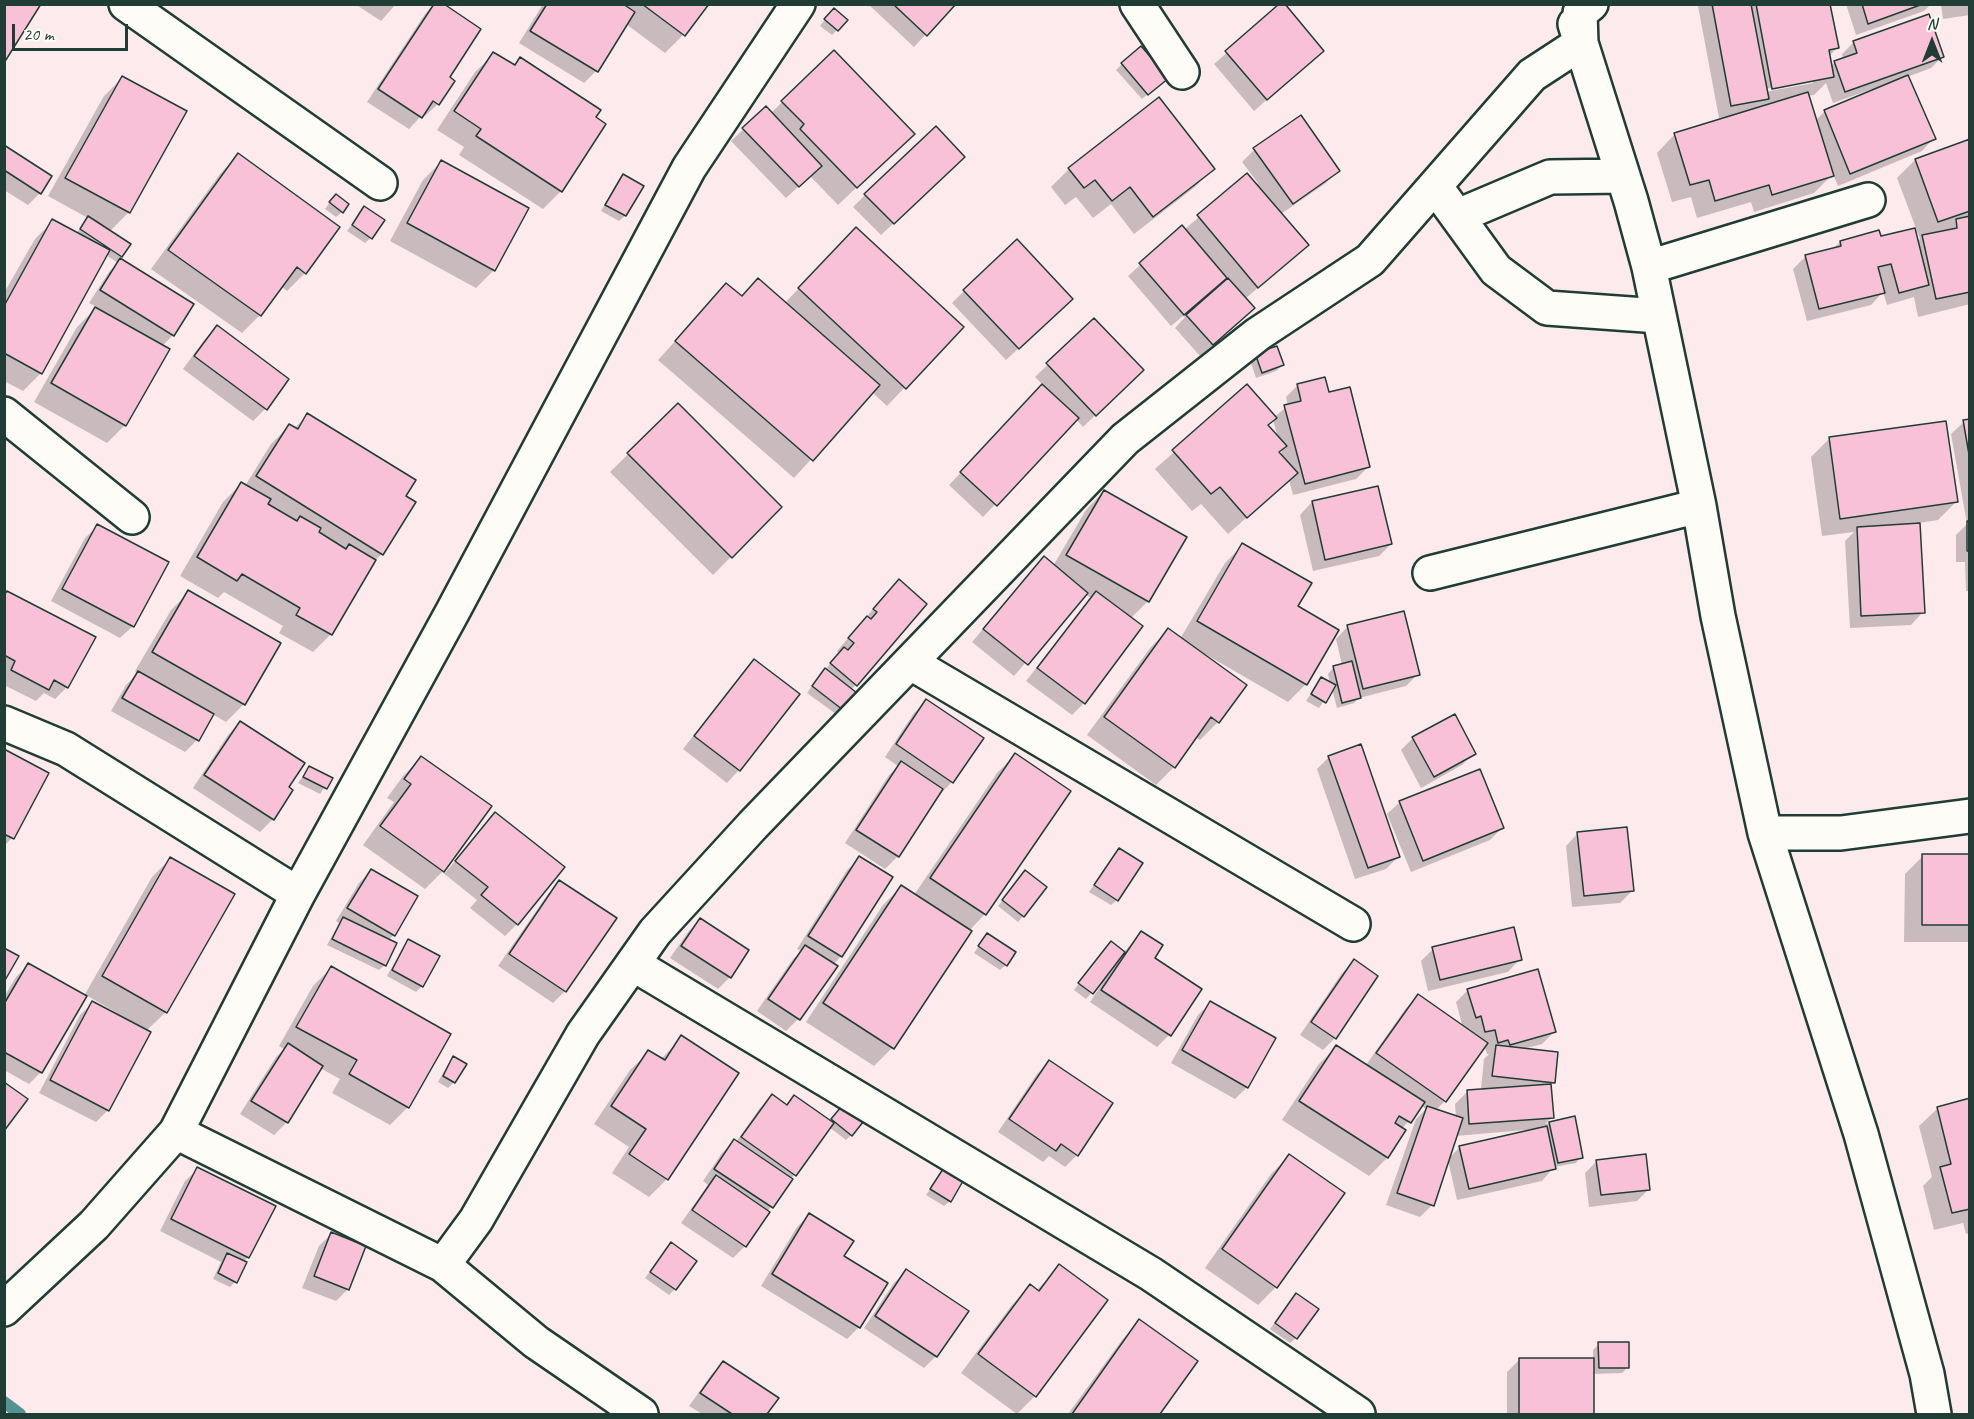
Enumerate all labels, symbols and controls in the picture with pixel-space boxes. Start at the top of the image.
scale bar [15,12,130,50]
north arrow [1902,12,1962,72]
text: N [1927,14,1937,34]
text: 20 m [23,23,54,45]

